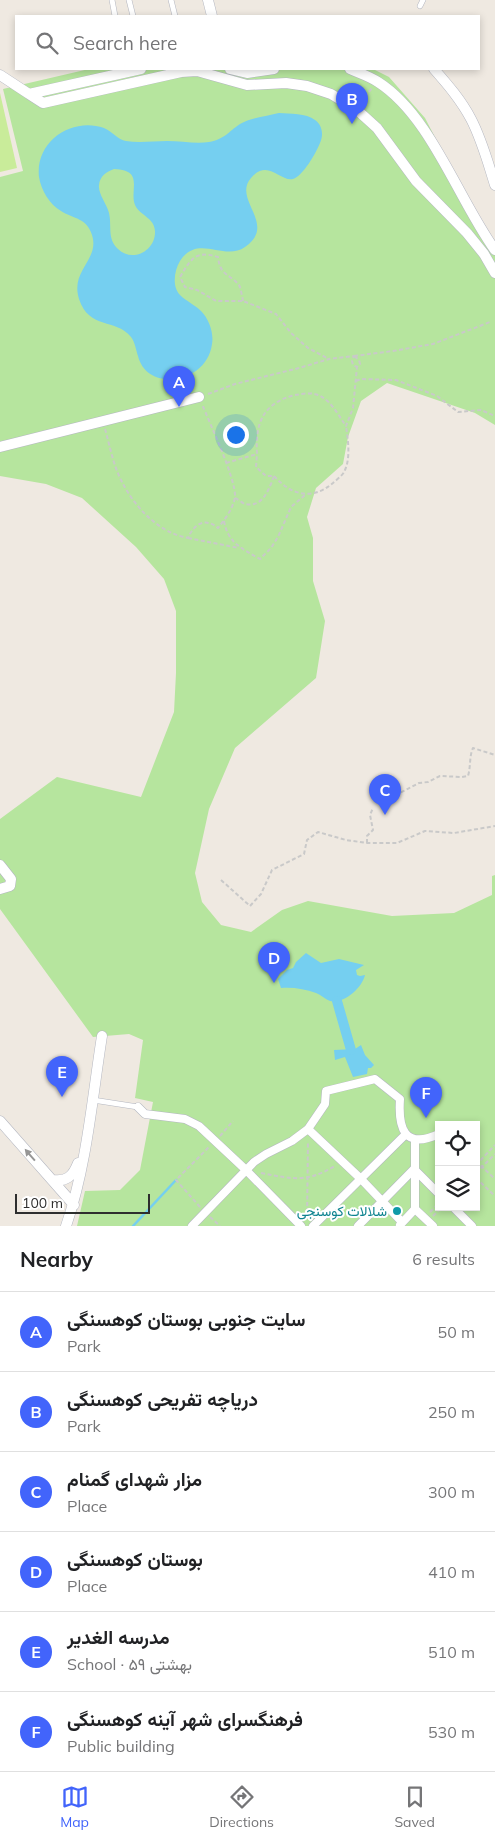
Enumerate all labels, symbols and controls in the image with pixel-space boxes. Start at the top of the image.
search box [15,15,480,70]
icon: search [33,29,61,57]
text: Search here [73,31,177,55]
pin: B [336,83,368,124]
pin: A [163,366,195,407]
your location [223,422,249,448]
pin: C [369,774,401,815]
pin: D [258,942,290,983]
pin: E [46,1056,78,1097]
pin: F [410,1077,442,1118]
map controls [435,1121,480,1211]
button: locate [435,1121,480,1166]
one-way arrow [24,1149,36,1161]
button: layers [435,1166,480,1211]
scale bar [15,1191,150,1214]
text: 100 m [22,1194,63,1212]
place label: شلالات کوسنجی [297,1202,387,1220]
marker: شلالات کوسنجی [391,1205,403,1217]
text: Nearby [20,1246,93,1272]
text: 6 results [412,1249,475,1269]
text: سایت جنوبی بوستان کوهسنگی [67,1307,305,1331]
text: A [30,1322,42,1342]
text: 50 m [438,1322,475,1342]
text: Park [67,1336,101,1356]
text: دریاچه تفریحی کوهسنگی [67,1387,258,1411]
text: B [30,1402,42,1422]
text: 250 m [428,1402,475,1422]
text: Park [67,1416,101,1436]
text: مزار شهدای گمنام [67,1467,202,1491]
text: C [31,1482,41,1502]
text: 300 m [428,1482,475,1502]
text: Place [67,1496,107,1516]
text: بوستان کوهسنگی [67,1547,203,1571]
text: D [30,1562,42,1582]
text: 410 m [428,1562,475,1582]
text: Place [67,1576,107,1596]
text: مدرسه الغدیر [67,1625,170,1649]
text: E [31,1642,41,1662]
text: 510 m [428,1642,475,1662]
text: School · بهشتی ۵۹ [67,1654,192,1674]
text: فرهنگسرای شهر آینه کوهسنگی [67,1707,303,1731]
text: F [31,1722,41,1742]
text: 530 m [428,1722,475,1742]
text: Public building [67,1736,175,1756]
tab: Map [60,1783,89,1831]
tab: Directions [209,1783,274,1831]
tab: Saved [394,1783,435,1831]

